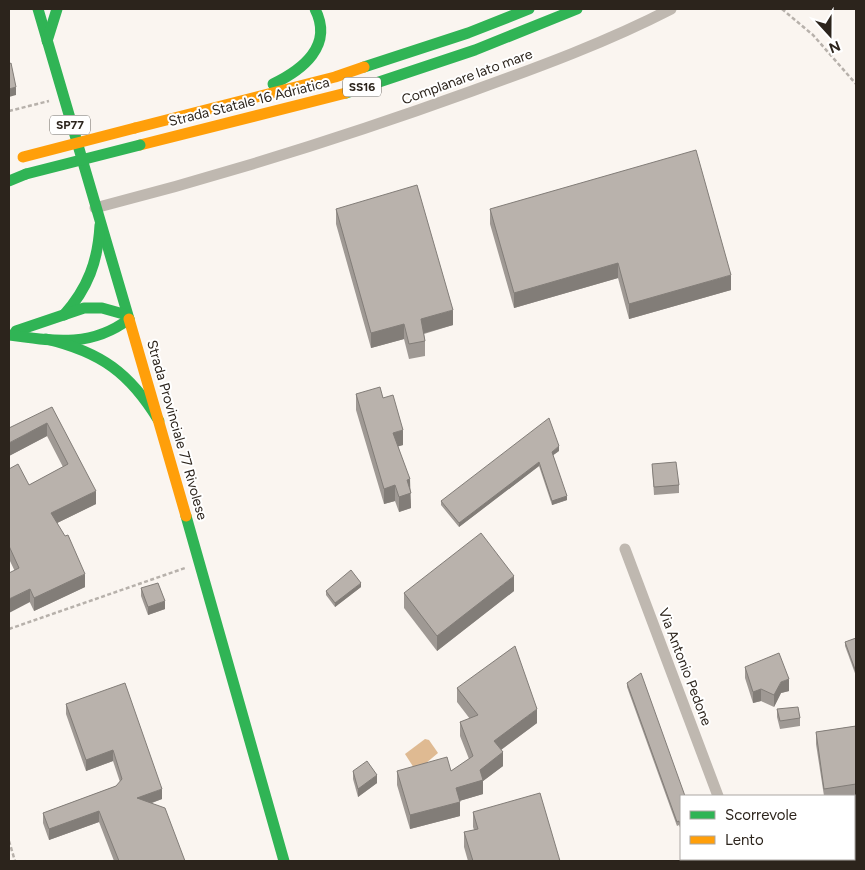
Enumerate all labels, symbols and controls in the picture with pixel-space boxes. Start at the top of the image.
north arrow [805,10,855,60]
text: N [826,37,843,57]
street label: Complanare lato mare [399,45,535,109]
street label: Strada Statale 16 Adriatica [167,74,331,130]
road number: SS16 [343,77,381,96]
road number: SP77 [50,116,90,134]
street label: Strada Provinciale 77 Rivolese [143,338,211,522]
street label: Via Antonio Pedone [655,606,715,728]
legend [680,795,855,860]
text: Scorrevole [725,806,797,824]
text: Lento [725,831,764,849]

